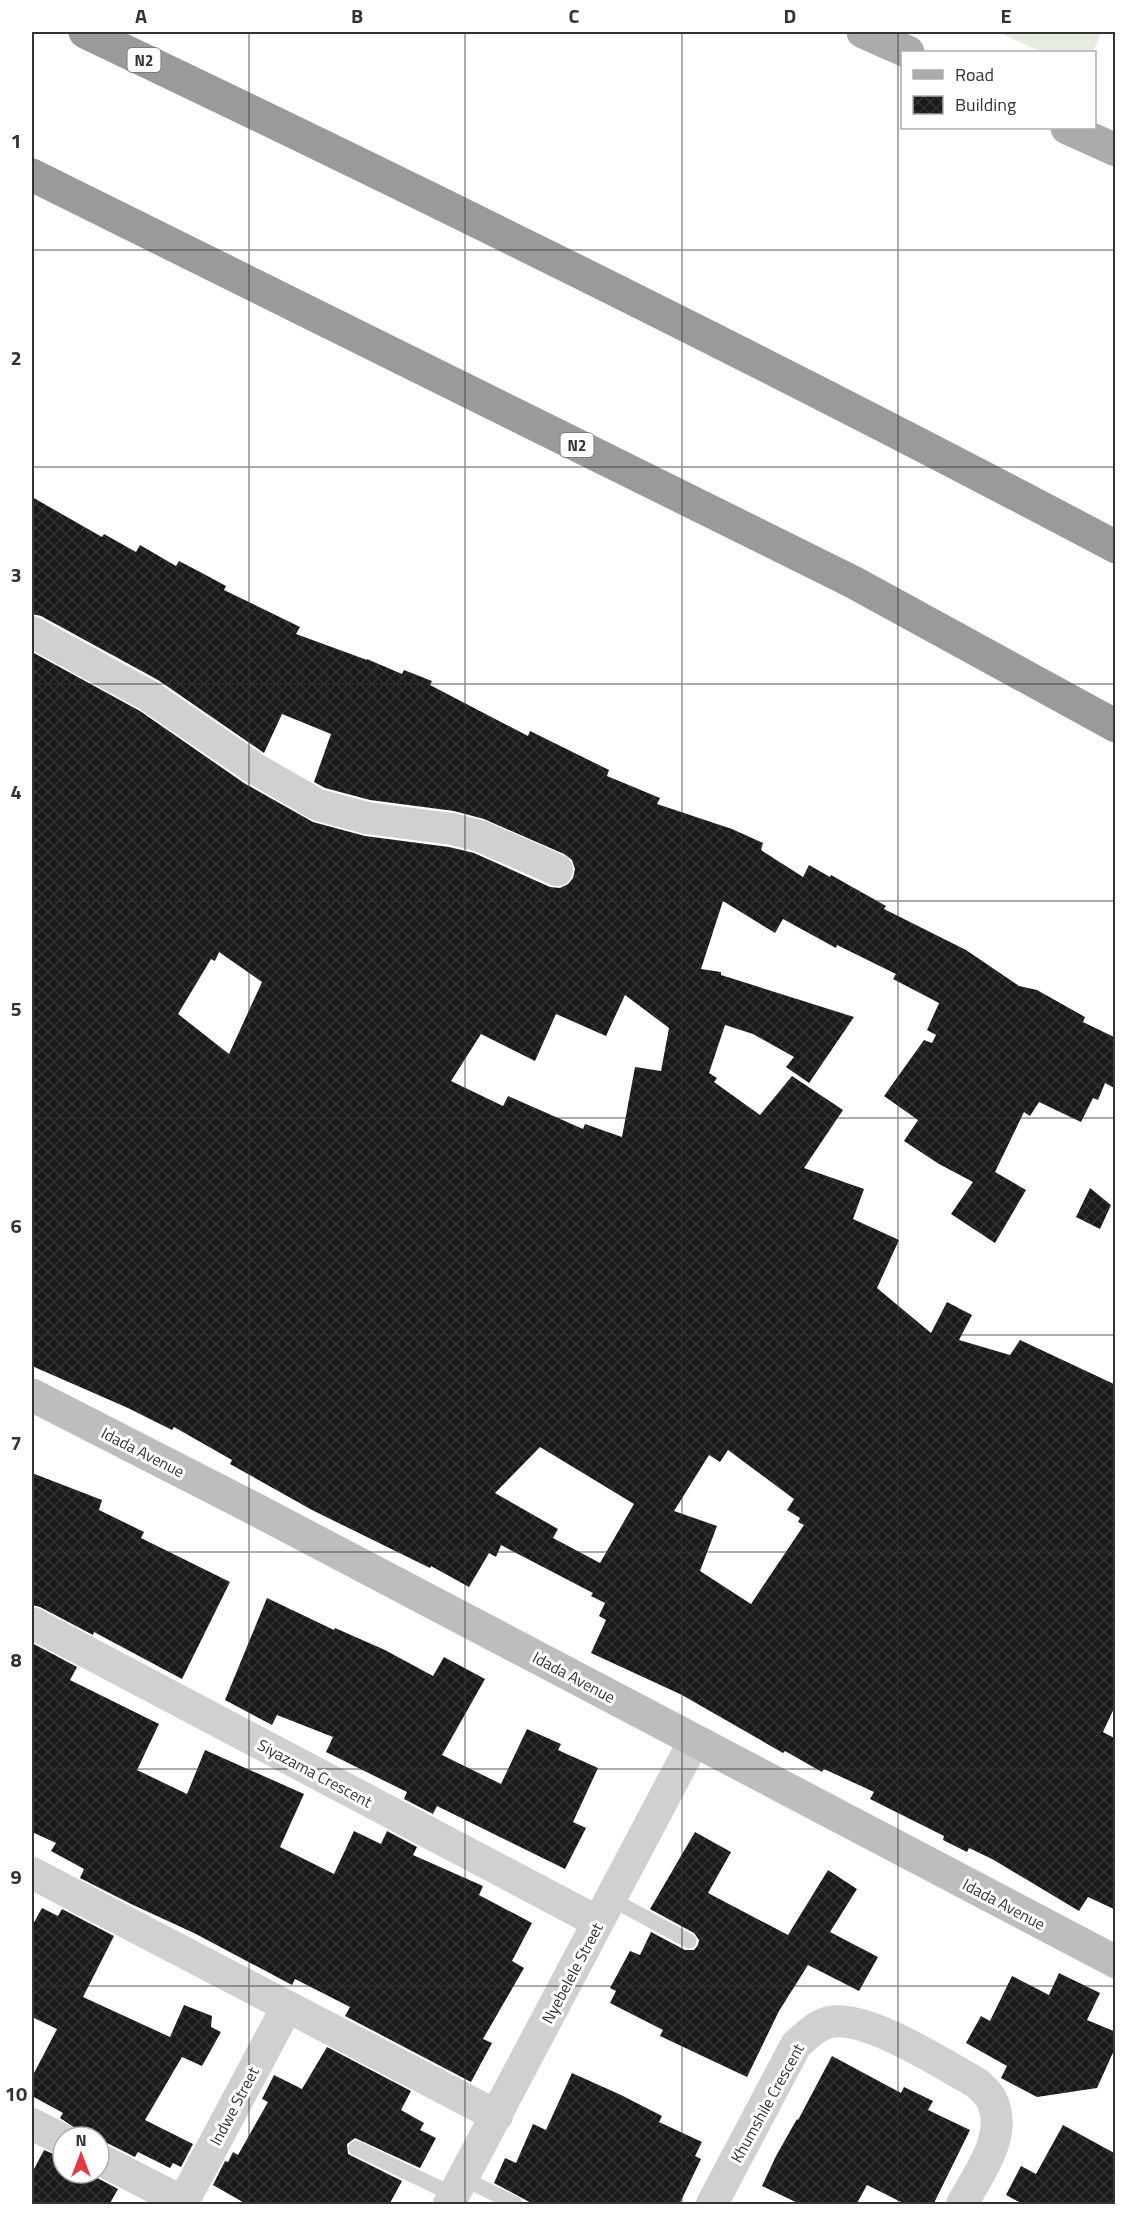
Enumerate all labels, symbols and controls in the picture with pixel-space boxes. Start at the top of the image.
text: A [135,0,147,31]
text: B [351,0,363,31]
text: C [569,0,580,31]
text: D [784,0,796,31]
text: E [1000,0,1012,31]
road number: N2 [128,48,160,72]
legend [901,51,1096,129]
text: Road [955,61,994,88]
text: Building [955,91,1016,118]
text: 1 [10,125,22,156]
text: 2 [10,342,22,373]
road number: N2 [560,433,594,457]
text: 3 [10,559,22,590]
text: 4 [10,776,22,807]
text: 5 [10,993,22,1024]
text: 6 [10,1210,22,1241]
street label: Idada Avenue [97,1421,189,1483]
text: 7 [10,1427,22,1458]
text: 8 [10,1644,22,1675]
street label: Idada Avenue [528,1645,620,1709]
street label: Siyazama Crescent [253,1733,377,1814]
text: 9 [10,1861,22,1892]
street label: Idada Avenue [958,1872,1050,1936]
street label: Nyebelele Street [535,1918,609,2028]
street label: Khumshile Crescent [724,2039,810,2167]
street label: Indwe Street [203,2062,265,2150]
text: 10 [5,2078,27,2109]
north arrow [51,2125,111,2185]
text: N [75,2128,87,2152]

